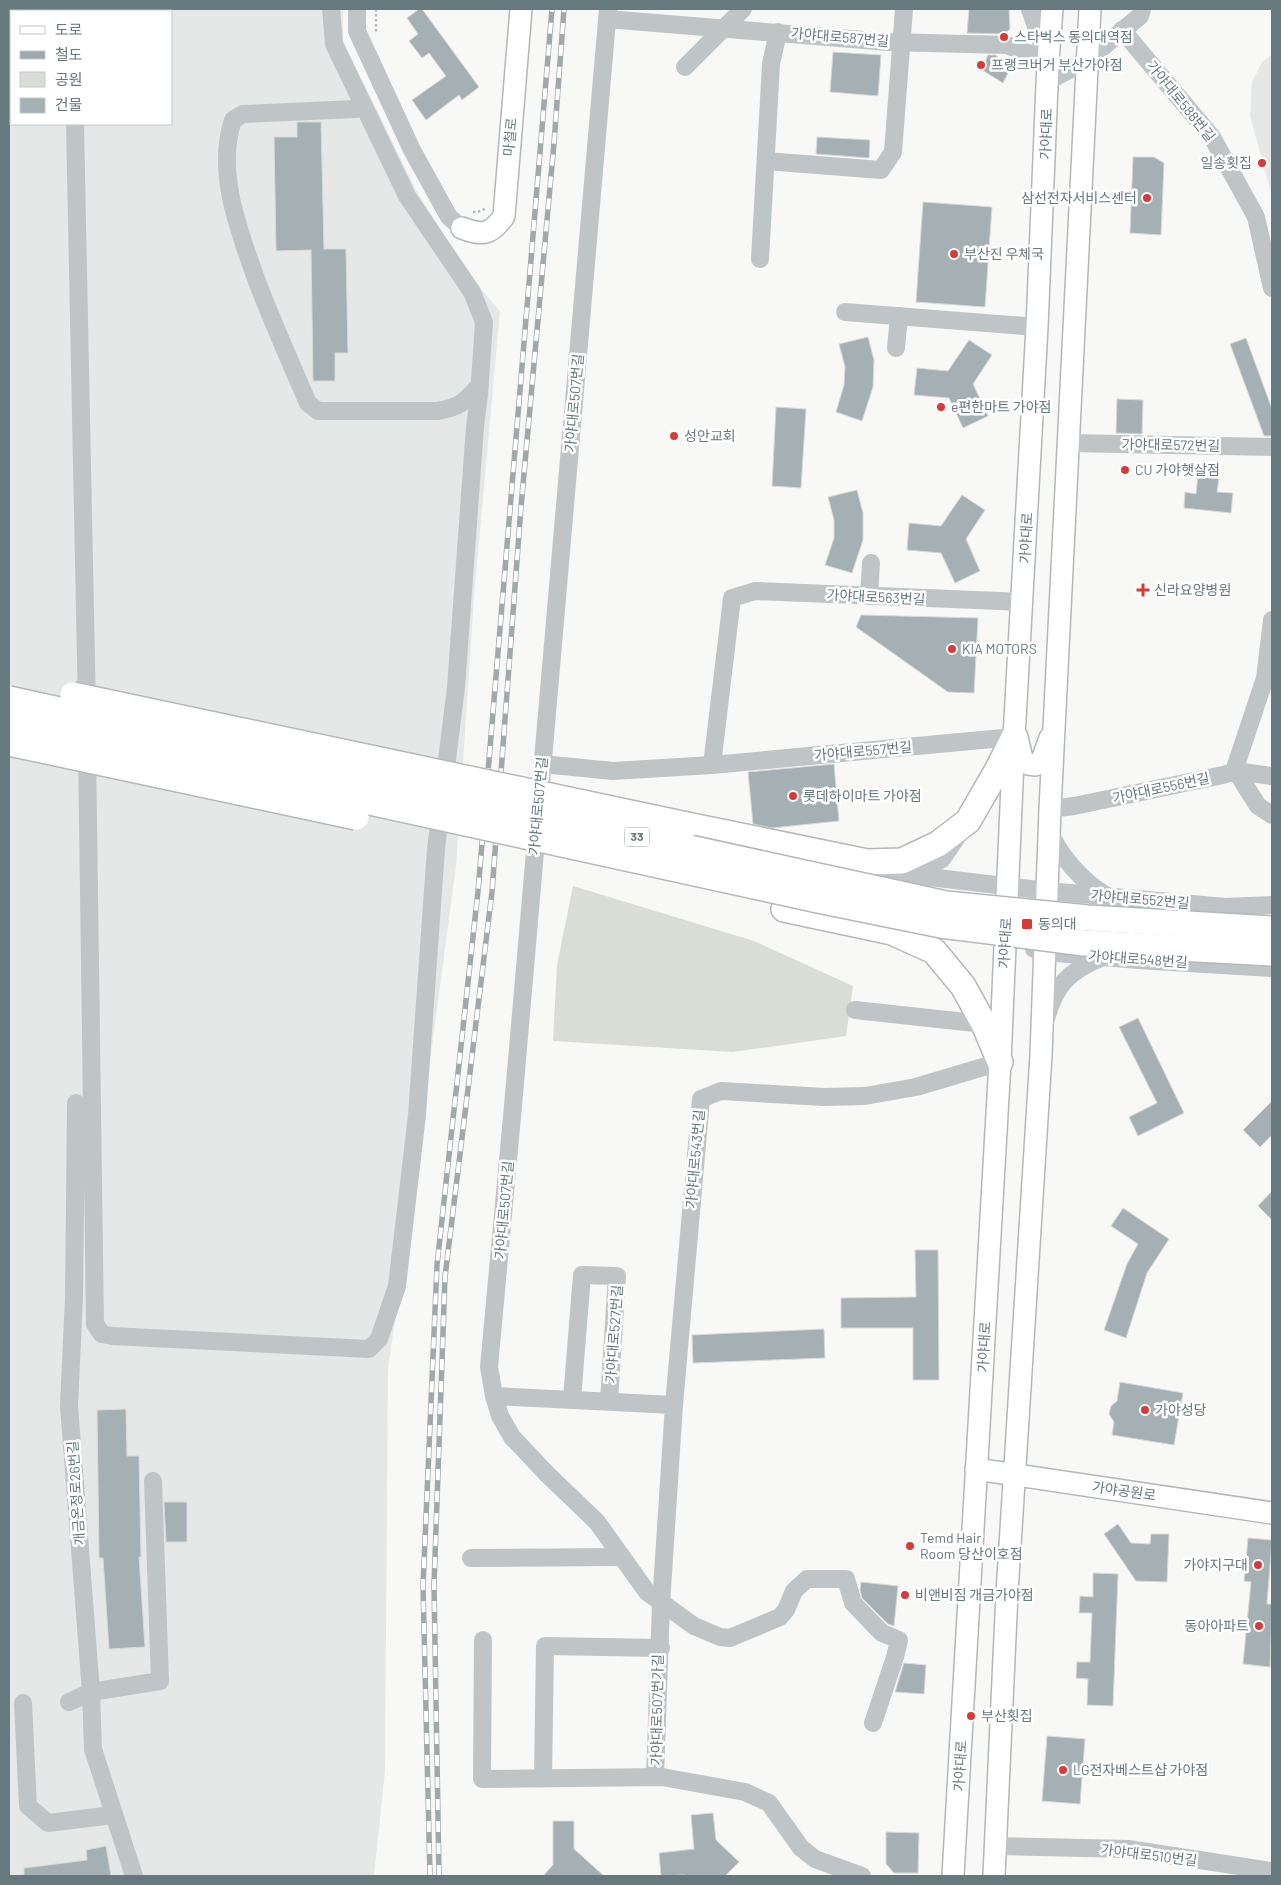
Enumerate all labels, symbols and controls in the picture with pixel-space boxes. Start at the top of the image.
legend [10,10,172,125]
text: 도로 [55,20,83,38]
street label: 가야대로587번길 [790,24,890,49]
place label: 스타벅스 동의대역점 [1014,28,1133,45]
marker: 스타벅스 동의대역점 [998,31,1010,43]
text: 철도 [55,45,83,63]
place label: 프랭크버거 부산가야점 [991,56,1123,73]
street label: 가야대로588번길 [1144,57,1219,145]
marker: 프랭크버거 부산가야점 [975,59,987,71]
text: 공원 [55,70,83,88]
text: 건물 [55,95,83,113]
street label: 가야대로 [1036,108,1055,160]
street label: 마철로 [499,117,520,157]
place label: 일송횟집 [1200,154,1252,171]
marker: 일송횟집 [1256,157,1268,169]
place label: 삼선전자서비스센터 [1021,189,1137,206]
marker: 삼선전자서비스센터 [1141,192,1153,204]
place label: 부산진 우체국 [964,245,1044,262]
marker: 부산진 우체국 [948,248,960,260]
street label: 가야대로507번길 [561,353,586,453]
place label: e편한마트 가야점 [951,398,1051,415]
marker: e편한마트 가야점 [935,401,947,413]
place label: 성안교회 [684,427,736,444]
marker: 성안교회 [668,430,680,442]
street label: 가야대로572번길 [1122,435,1220,454]
place label: CU 가야햇살점 [1135,461,1220,478]
marker: CU 가야햇살점 [1119,464,1131,476]
street label: 가야대로 [1016,512,1035,564]
place label: 신라요양병원 [1154,581,1231,598]
marker: 신라요양병원 [1136,583,1150,597]
street label: 가야대로563번길 [826,585,926,608]
place label: KIA MOTORS [962,640,1037,657]
marker: KIA MOTORS [946,643,958,655]
street label: 가야대로557번길 [813,738,913,763]
street label: 가야대로507번길 [525,756,550,856]
street label: 가야대로556번길 [1111,769,1211,806]
place label: 롯데하이마트 가야점 [803,787,922,804]
marker: 롯데하이마트 가야점 [787,790,799,802]
road number: 33 [624,828,650,846]
street label: 가야대로552번길 [1090,886,1190,911]
place label: 동의대 [1038,915,1077,932]
street label: 가야대로 [995,917,1014,969]
marker: 동의대 [1020,917,1034,931]
street label: 가야대로548번길 [1088,947,1188,970]
street label: 가야대로543번길 [682,1109,707,1209]
street label: 가야대로507번길 [491,1160,516,1260]
street label: 가야대로527번길 [602,1284,625,1384]
street label: 가야대로 [974,1321,993,1373]
place label: 가야성당 [1155,1401,1207,1418]
marker: 가야성당 [1139,1404,1151,1416]
street label: 개금온정로26번길 [63,1440,88,1546]
street label: 가야공원로 [1091,1478,1157,1503]
place label: Temd Hair Room 당산이호점 [920,1529,1023,1562]
marker: Temd Hair Room 당산이호점 [904,1540,916,1552]
place label: 가야지구대 [1184,1556,1248,1573]
marker: 가야지구대 [1252,1559,1264,1571]
place label: 비앤비짐 개금가야점 [915,1586,1034,1603]
marker: 비앤비짐 개금가야점 [899,1589,911,1601]
place label: 동아아파트 [1185,1617,1249,1634]
marker: 동아아파트 [1253,1620,1265,1632]
street label: 가야대로507번가길 [647,1654,666,1766]
place label: 부산횟집 [981,1707,1033,1724]
marker: 부산횟집 [965,1710,977,1722]
street label: 가야대로 [950,1740,969,1792]
place label: LG전자베스트샵 가야점 [1073,1761,1208,1778]
marker: LG전자베스트샵 가야점 [1057,1764,1069,1776]
street label: 가야대로510번길 [1100,1840,1198,1869]

